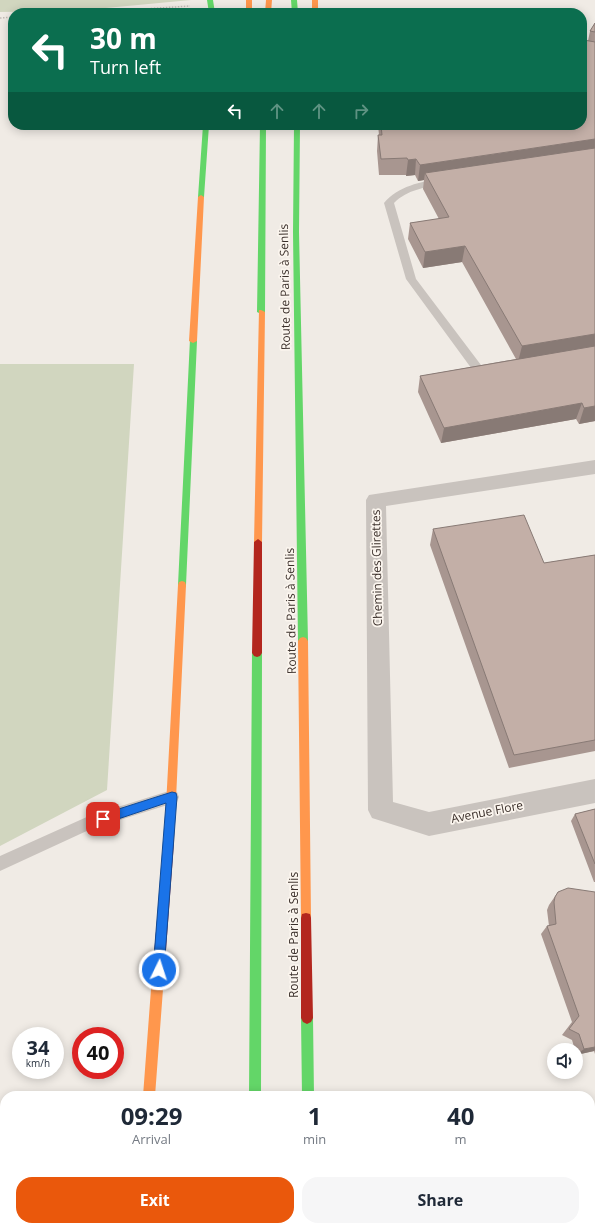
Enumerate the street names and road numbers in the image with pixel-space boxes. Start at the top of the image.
street label: Route de Paris à Senlis [275,223,294,350]
street label: Chemin des Glirettes [367,509,386,626]
street label: Route de Paris à Senlis [281,547,300,674]
street label: Avenue Flore [449,796,525,827]
street label: Route de Paris à Senlis [285,872,302,998]

